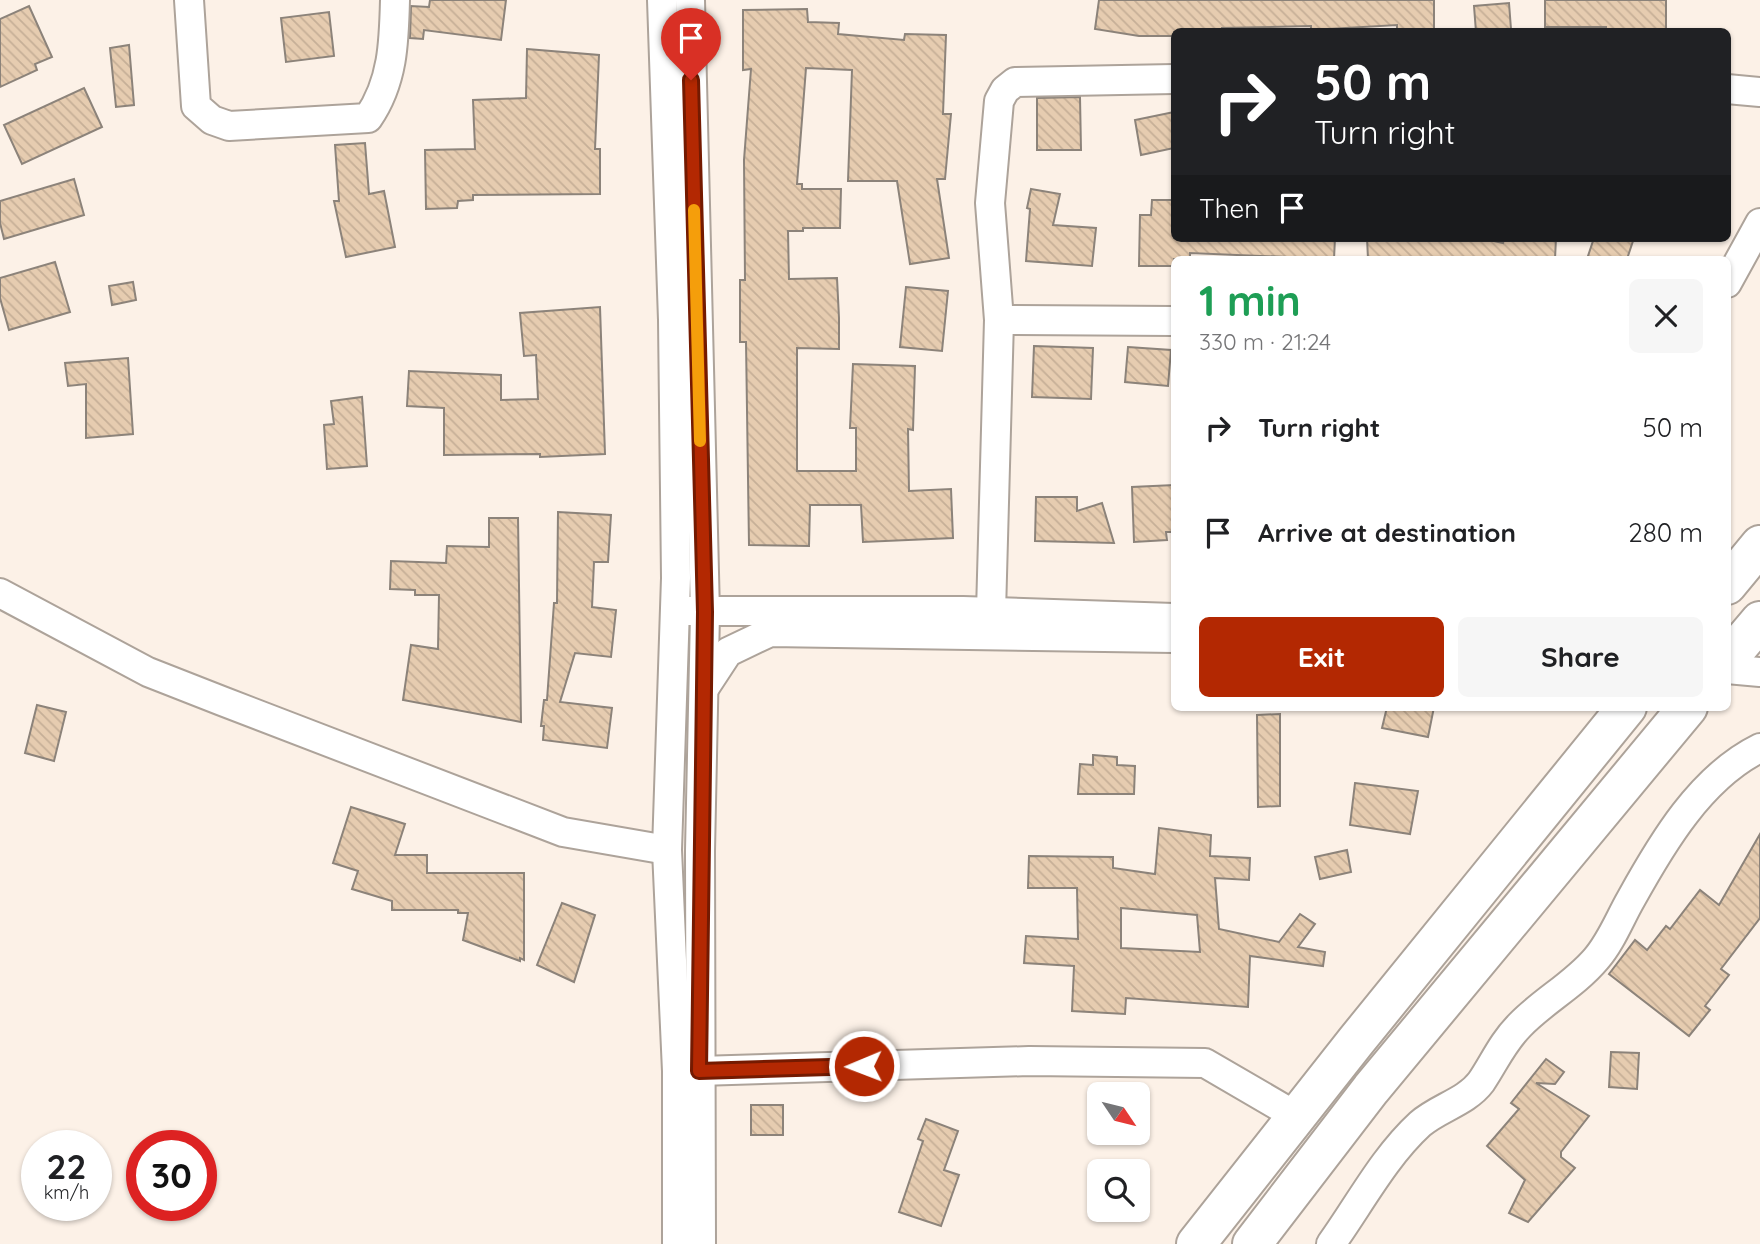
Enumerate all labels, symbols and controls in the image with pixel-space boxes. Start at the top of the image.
pin [661,8,721,80]
icon: arrive [672,19,710,57]
text: 50 m [1314,51,1431,112]
icon: right [1199,56,1290,147]
text: Turn right [1314,112,1455,152]
icon: arrive [1273,189,1311,227]
text: Then [1199,192,1259,225]
text: 1 min [1199,274,1301,327]
button: close [1629,279,1703,353]
text: 330 m · 21:24 [1199,327,1331,356]
icon: right [1199,409,1237,447]
text: Turn right [1258,411,1380,444]
text: 50 m [1643,411,1703,444]
icon: arrive [1199,514,1237,552]
text: Arrive at destination [1258,516,1516,549]
text: 280 m [1628,516,1703,549]
button: Exit [1199,617,1444,697]
button: Share [1458,617,1703,697]
position arrow [827,1029,901,1103]
north arrow [1087,1082,1150,1144]
map controls [1087,1082,1150,1222]
speed limit sign: 30 [126,1130,217,1221]
text: 22 [47,1144,86,1188]
button: search [1087,1159,1150,1222]
text: km/h [44,1181,89,1204]

